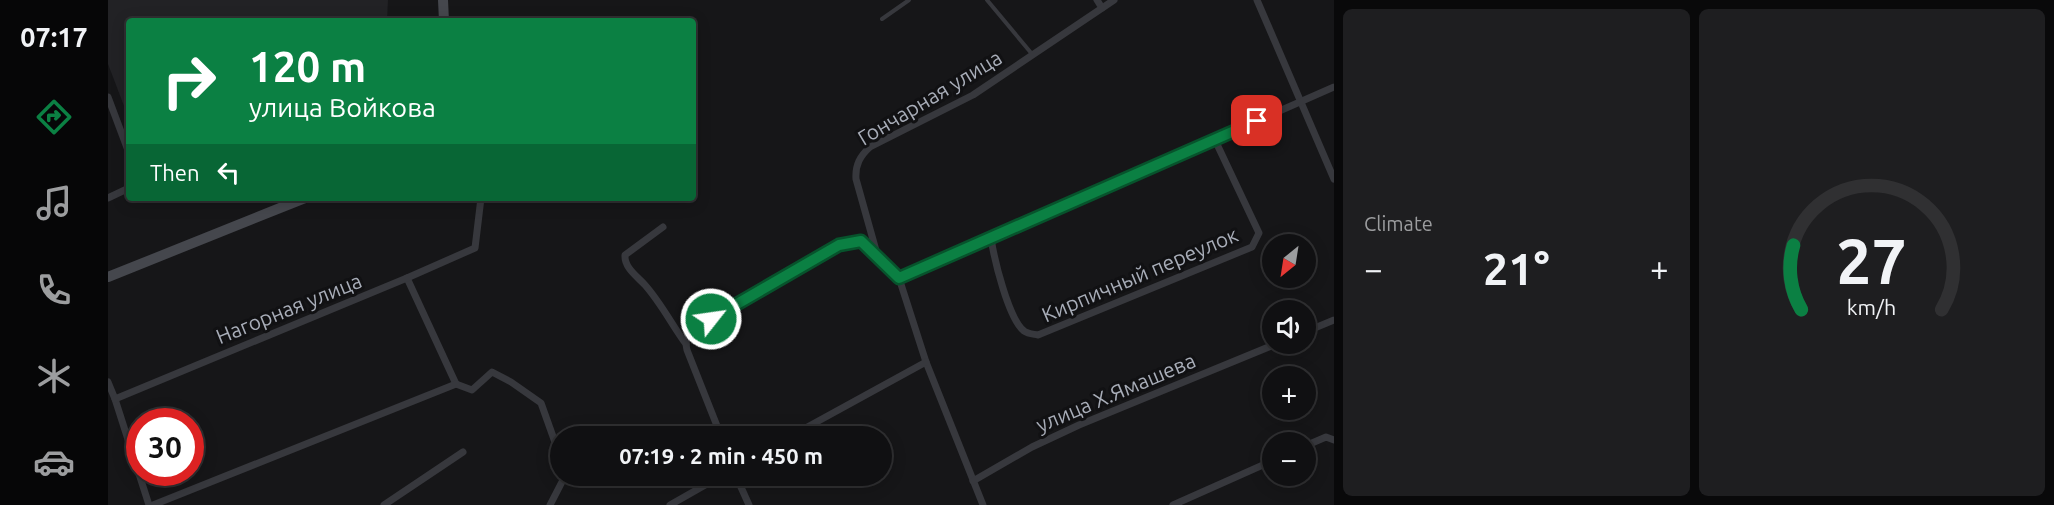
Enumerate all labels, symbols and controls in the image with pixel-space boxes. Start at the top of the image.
text: 07:17 [20,22,88,52]
icon: right [150,42,228,120]
text: 120 m [249,43,366,90]
street label: Гончарная улица [853,45,1006,150]
text: улица Войкова [249,92,436,122]
pin [1231,95,1282,146]
icon: directions [33,96,75,138]
icon: arrive [1240,104,1273,137]
icon: left [212,156,245,189]
text: Then [150,160,200,185]
icon: music [33,182,75,224]
text: Climate [1364,212,1433,235]
street label: Кирпичный переулок [1038,222,1241,326]
text: 27 [1837,226,1907,296]
north arrow [1262,234,1316,288]
map controls [1262,234,1316,486]
text: 21° [1483,243,1550,294]
text: − [1364,250,1383,287]
text: + [1650,250,1669,287]
street label: Нагорная улица [212,268,365,348]
icon: phone [33,269,75,311]
position arrow [679,287,743,351]
text: km/h [1847,295,1896,319]
button: sound [1262,300,1316,354]
street label: улица Х.Ямашева [1032,348,1199,437]
icon: climate [33,355,75,397]
button: + [1262,366,1316,420]
speed limit sign: 30 [126,408,204,486]
button: − [1262,432,1316,486]
icon: car [33,441,75,483]
text: 07:19 · 2 min · 450 m [619,443,823,468]

